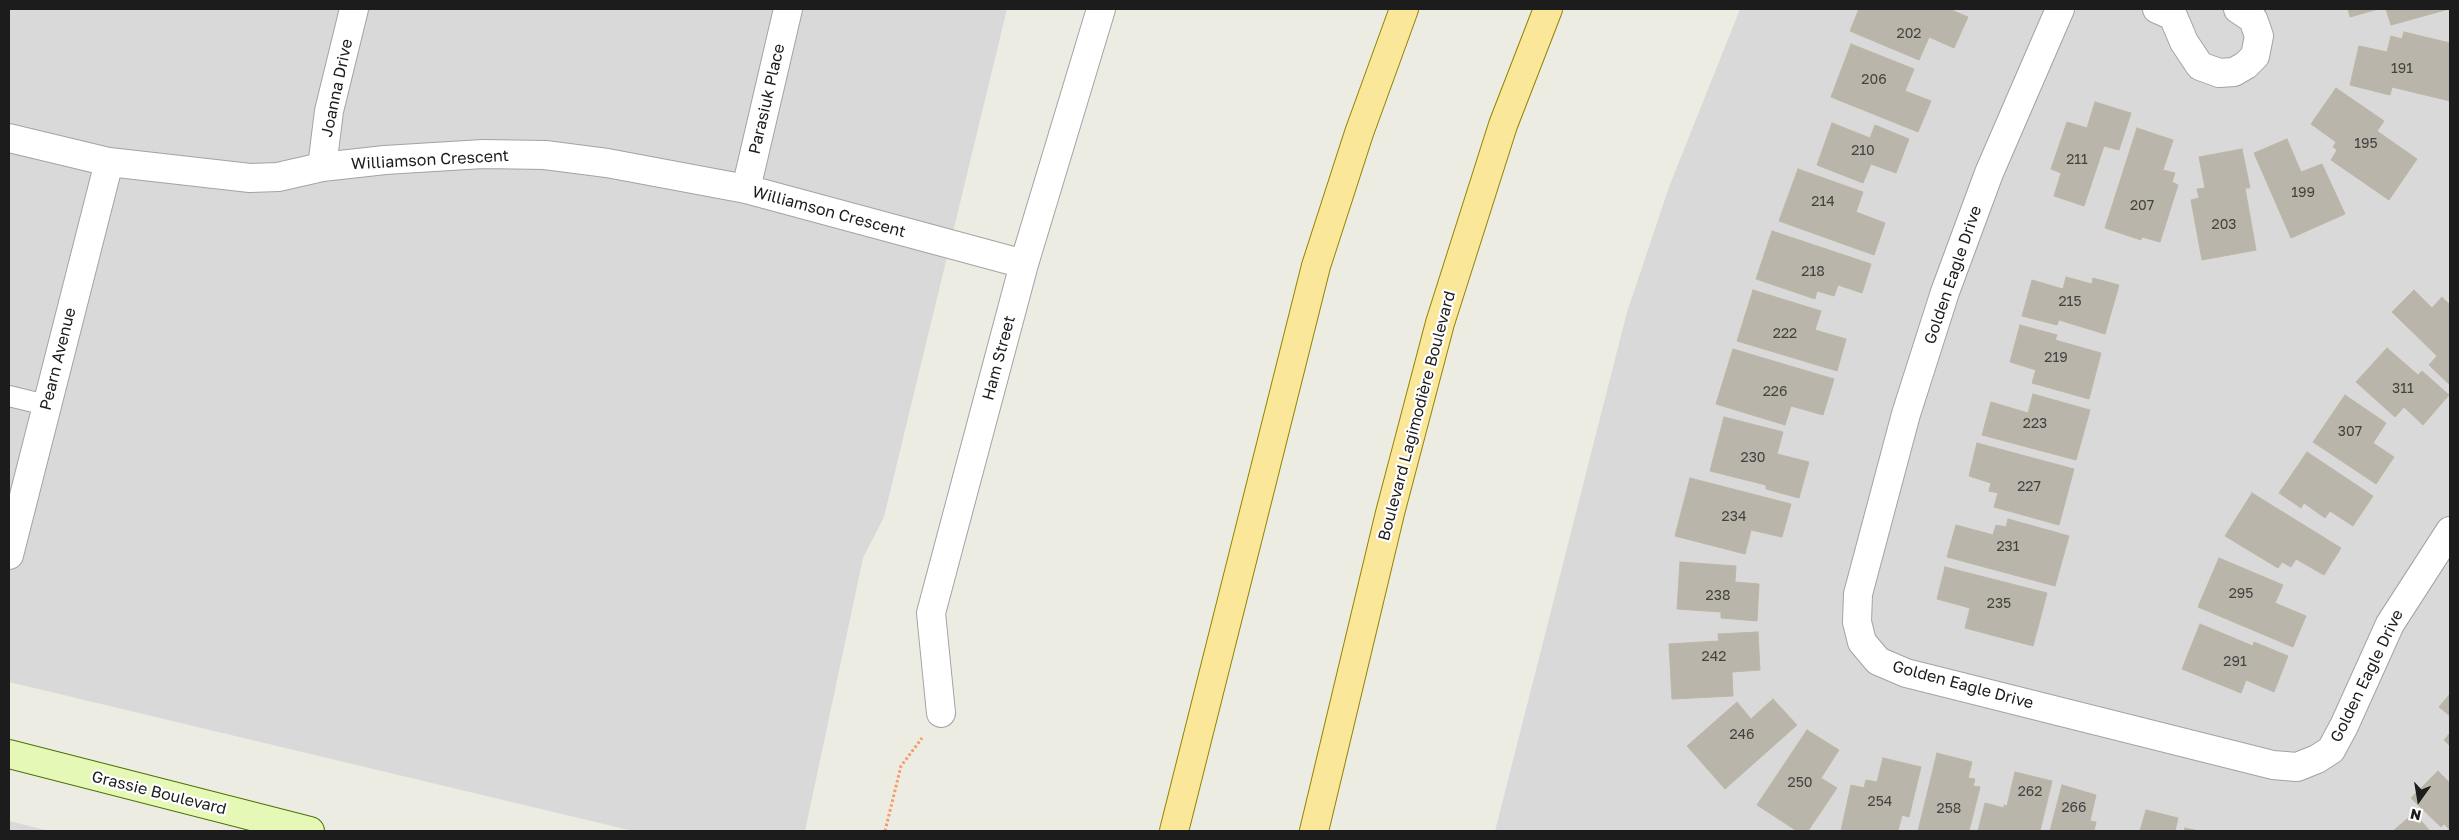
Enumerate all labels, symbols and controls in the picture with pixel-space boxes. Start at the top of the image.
house number: 202 [1897,26,1921,42]
street label: Joanna Drive [317,37,357,139]
street label: Parasiuk Place [745,42,789,156]
house number: 191 [2391,61,2413,77]
house number: 206 [1861,72,1887,88]
house number: 195 [2354,136,2378,152]
house number: 210 [1851,143,1875,159]
street label: Williamson Crescent [351,146,509,174]
house number: 211 [2066,152,2088,168]
street label: Williamson Crescent [750,182,908,242]
house number: 199 [2291,185,2315,201]
house number: 214 [1811,194,1835,210]
house number: 207 [2130,198,2154,214]
street label: Golden Eagle Drive [1920,203,1986,347]
house number: 203 [2212,217,2236,233]
house number: 218 [1801,264,1825,280]
street label: Boulevard Lagimodière Boulevard [1374,289,1460,543]
house number: 215 [2058,294,2082,310]
street label: Pearn Avenue [36,306,80,412]
street label: Ham Street [979,314,1019,402]
house number: 222 [1773,326,1797,342]
house number: 219 [2044,350,2068,366]
house number: 311 [2392,381,2414,397]
house number: 226 [1763,384,1787,400]
house number: 223 [2023,416,2047,432]
house number: 307 [2338,424,2362,440]
house number: 230 [1741,450,1765,466]
house number: 227 [2017,479,2041,495]
house number: 234 [1722,509,1746,525]
house number: 231 [1996,539,2020,555]
house number: 295 [2229,586,2253,602]
house number: 238 [1706,588,1730,604]
house number: 235 [1987,596,2011,612]
street label: Golden Eagle Drive [2327,607,2407,745]
house number: 242 [1702,649,1726,665]
house number: 291 [2223,654,2247,670]
street label: Golden Eagle Drive [1890,657,2036,713]
house number: 246 [1729,727,1755,743]
street label: Grassie Boulevard [90,767,228,819]
house number: 250 [1788,775,1812,791]
north arrow [2394,775,2444,825]
house number: 262 [2018,784,2042,800]
house number: 254 [1868,794,1892,810]
house number: 266 [2061,800,2087,816]
house number: 258 [1937,801,1961,817]
text: N [2408,806,2423,825]

